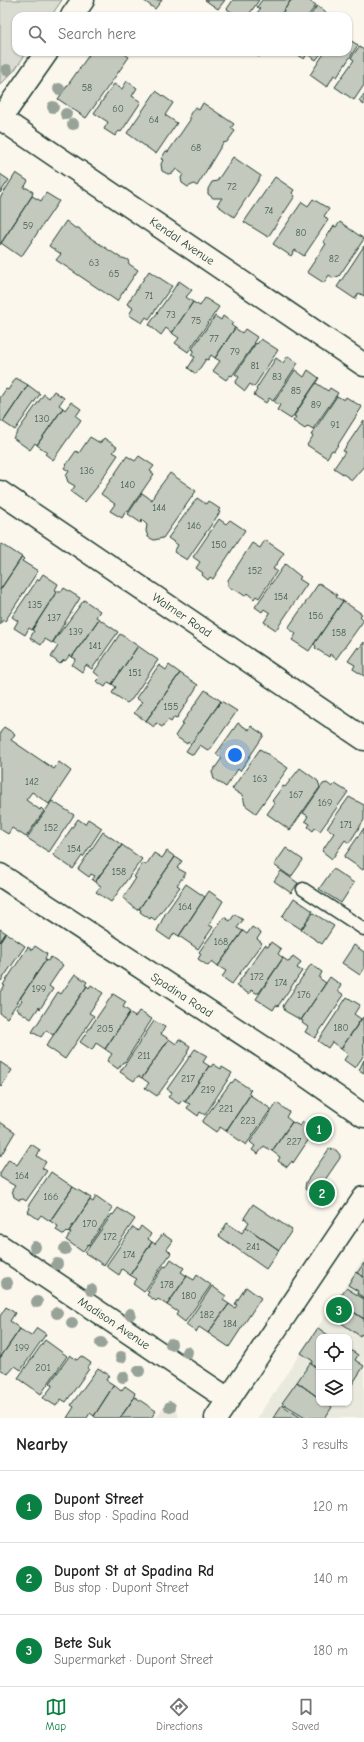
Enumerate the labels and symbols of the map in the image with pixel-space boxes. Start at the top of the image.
house number: 58 [82,82,92,94]
house number: 60 [112,103,124,115]
house number: 64 [149,114,159,126]
house number: 68 [191,142,201,154]
house number: 72 [227,181,237,193]
house number: 74 [265,205,274,217]
street label: Kendal Avenue [147,214,217,268]
house number: 59 [23,220,33,232]
house number: 80 [295,227,307,239]
house number: 82 [329,253,339,265]
house number: 63 [89,257,99,269]
house number: 65 [109,268,119,280]
house number: 71 [145,290,153,302]
house number: 73 [166,309,176,321]
house number: 75 [191,315,201,327]
house number: 77 [209,333,219,345]
house number: 79 [230,346,240,358]
house number: 81 [250,360,260,372]
house number: 83 [272,371,282,383]
house number: 85 [291,385,301,397]
house number: 89 [311,399,321,411]
house number: 130 [34,413,50,425]
house number: 91 [330,419,340,431]
house number: 136 [80,465,94,477]
house number: 140 [121,479,135,491]
house number: 144 [152,502,166,514]
house number: 146 [187,520,201,532]
house number: 150 [211,539,227,551]
house number: 152 [248,565,262,577]
street label: Walmer Road [149,590,215,640]
house number: 154 [274,591,288,603]
house number: 135 [28,599,42,611]
house number: 156 [309,610,323,622]
house number: 137 [47,612,61,624]
house number: 139 [69,626,83,638]
house number: 158 [332,627,346,639]
house number: 141 [89,640,101,652]
house number: 151 [128,667,142,679]
house number: 155 [164,701,178,713]
your location [225,745,245,765]
house number: 163 [253,773,267,785]
house number: 142 [25,776,39,788]
house number: 167 [289,789,303,801]
house number: 169 [318,797,332,809]
house number: 171 [340,819,352,831]
house number: 152 [44,822,58,834]
house number: 154 [67,843,81,855]
house number: 158 [112,866,126,878]
house number: 164 [178,901,192,913]
house number: 168 [214,936,228,948]
street label: Spadina Road [148,970,216,1020]
house number: 172 [250,971,264,983]
house number: 174 [275,977,288,989]
house number: 199 [32,983,46,995]
house number: 176 [297,989,311,1001]
house number: 180 [333,1022,349,1034]
house number: 205 [97,1023,113,1035]
house number: 211 [137,1050,151,1062]
house number: 217 [181,1073,195,1085]
house number: 219 [201,1084,215,1096]
house number: 221 [219,1103,233,1115]
pin: 1 [306,1114,332,1144]
house number: 223 [240,1115,256,1127]
house number: 227 [286,1136,302,1148]
house number: 164 [15,1170,29,1182]
pin: 2 [309,1178,335,1208]
house number: 166 [44,1191,58,1203]
house number: 170 [83,1218,97,1230]
house number: 172 [103,1231,117,1243]
house number: 241 [246,1241,260,1253]
house number: 174 [123,1249,136,1261]
house number: 178 [160,1279,174,1291]
house number: 180 [181,1290,197,1302]
street label: Madison Avenue [75,1294,153,1352]
pin: 3 [326,1295,352,1325]
house number: 182 [200,1309,214,1321]
house number: 184 [223,1318,237,1330]
house number: 199 [15,1342,29,1354]
house number: 201 [35,1362,51,1374]

